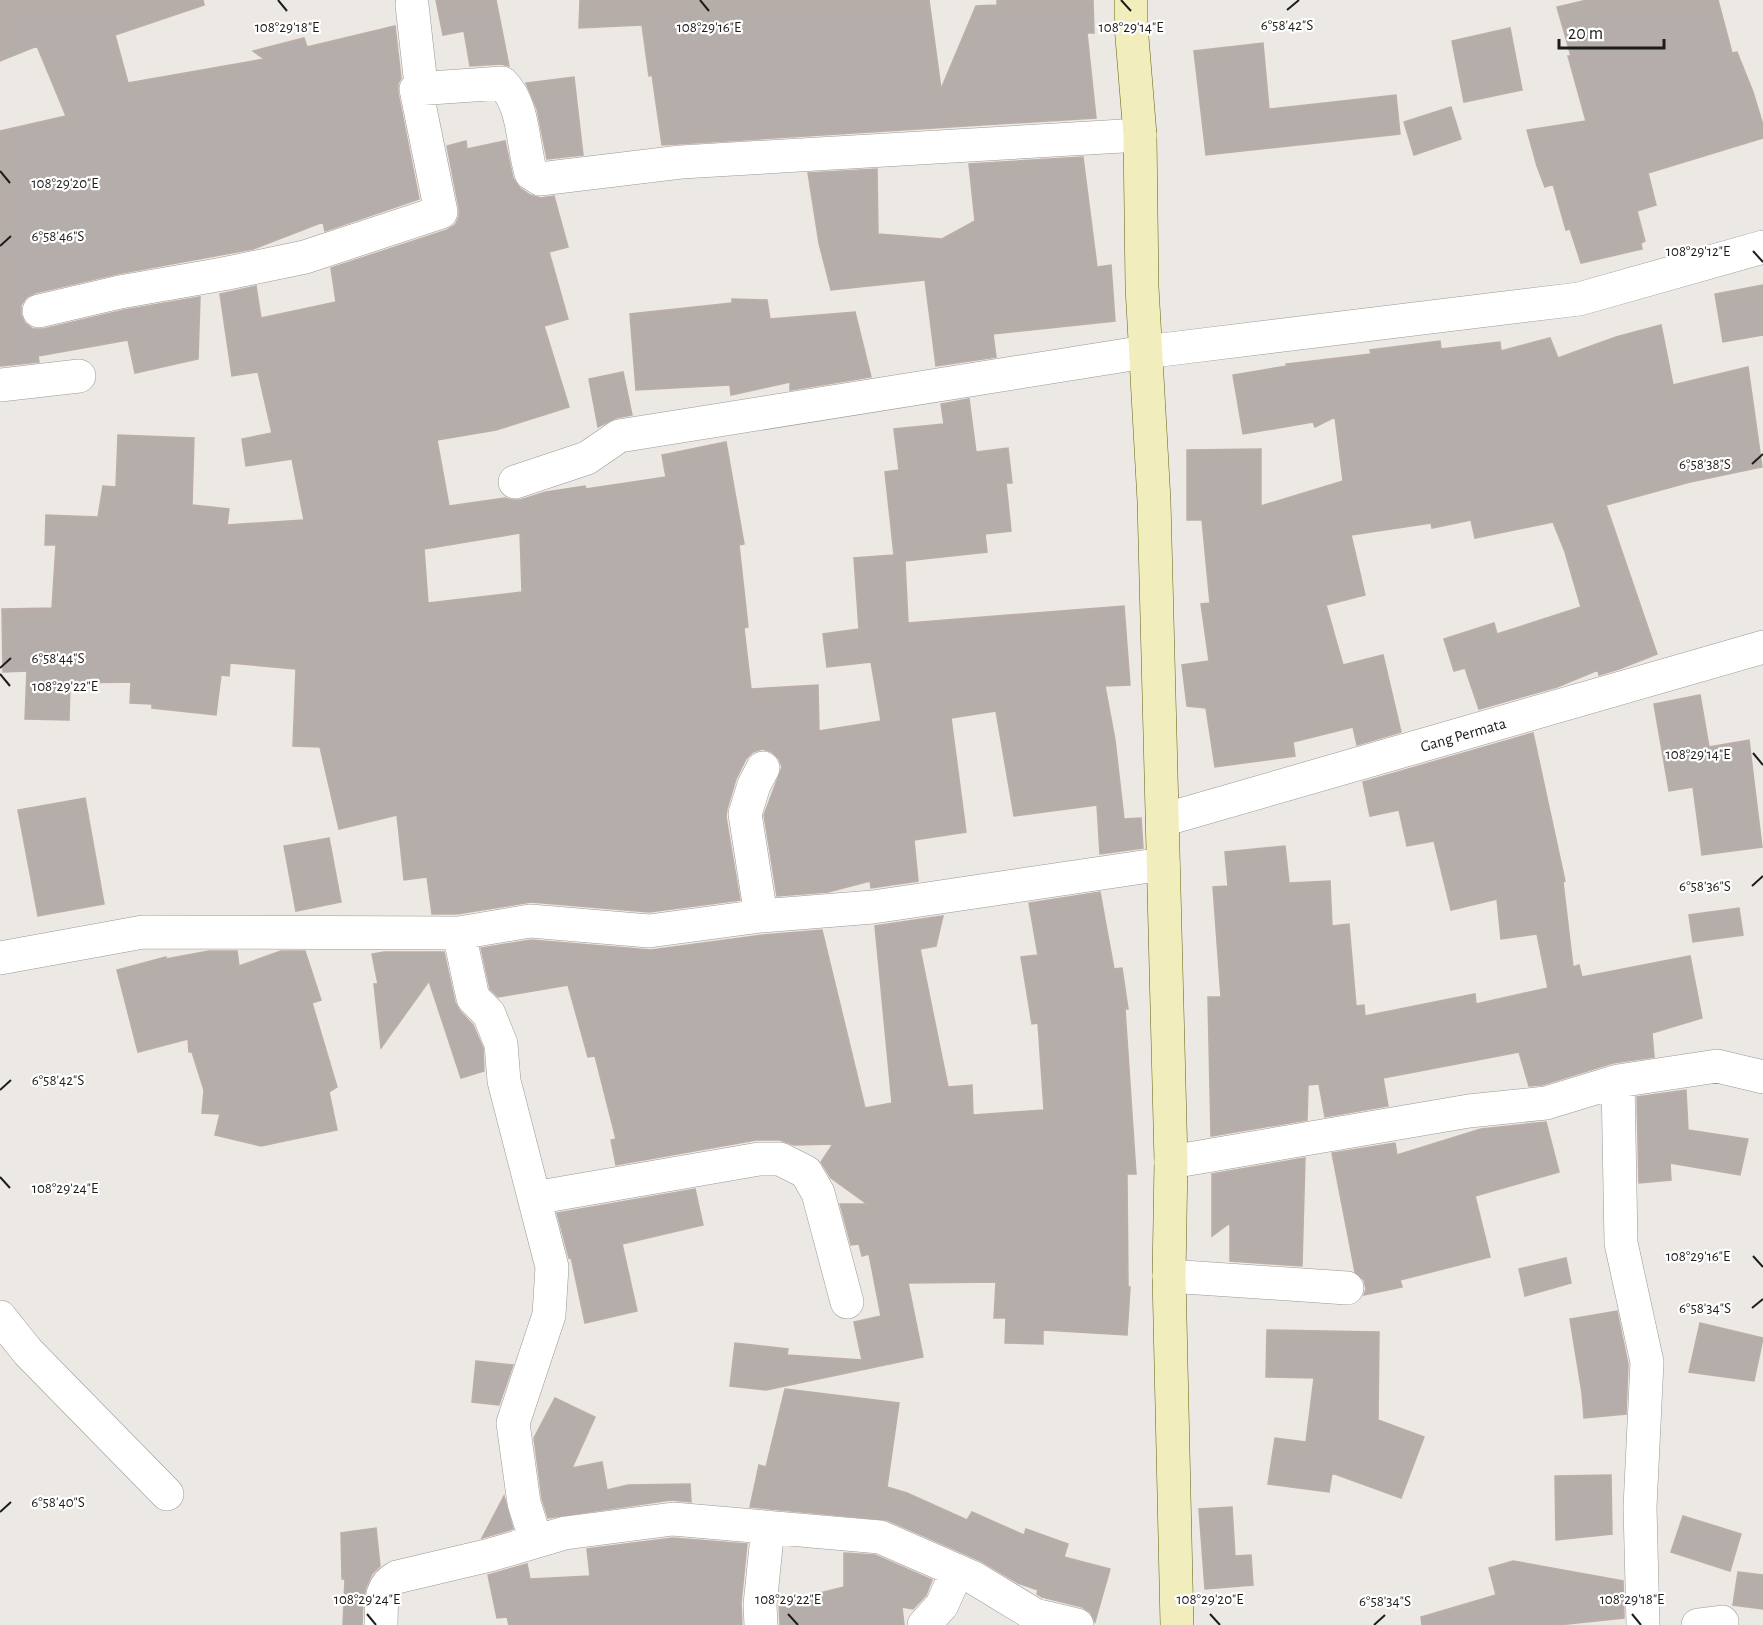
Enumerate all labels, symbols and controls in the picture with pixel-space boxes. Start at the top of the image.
scale bar [1559,12,1664,50]
text: 6°58'42"S [1261,18,1313,33]
text: 108°29'18"E [255,20,319,35]
text: 108°29'16"E [677,20,741,35]
text: 108°29'14"E [1099,20,1163,35]
text: 20 m [1568,25,1603,43]
text: 108°29'20"E [31,176,99,191]
text: 6°58'46"S [32,229,84,244]
text: 108°29'12"E [1666,244,1730,259]
text: 6°58'38"S [1679,457,1731,472]
text: 6°58'44"S [31,651,85,666]
text: 108°29'22"E [32,679,98,694]
street label: Gang Permata [1419,715,1508,755]
text: 108°29'14"E [1666,747,1730,762]
text: 6°58'36"S [1679,879,1731,894]
text: 6°58'42"S [32,1073,84,1088]
text: 108°29'24"E [32,1181,98,1196]
text: 108°29'16"E [1666,1249,1730,1264]
text: 6°58'34"S [1679,1301,1731,1316]
text: 6°58'40"S [31,1495,85,1510]
text: 108°29'24"E [334,1592,400,1607]
text: 108°29'22"E [755,1592,821,1607]
text: 108°29'20"E [1176,1592,1244,1607]
text: 108°29'18"E [1600,1592,1664,1607]
text: 6°58'34"S [1359,1594,1411,1609]

